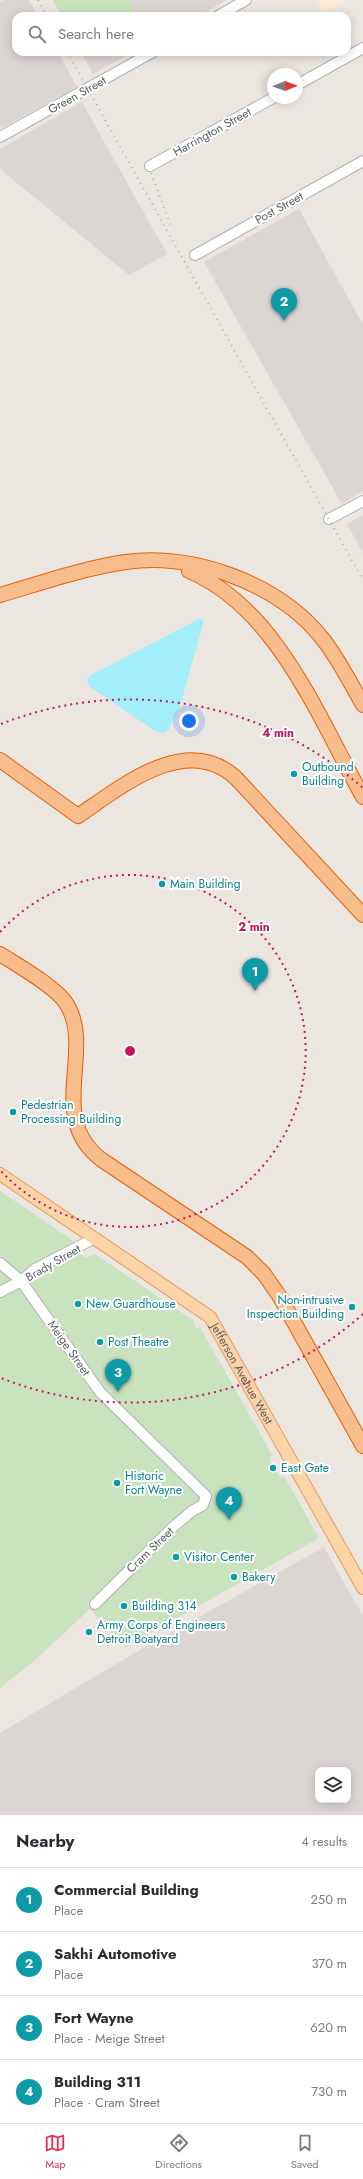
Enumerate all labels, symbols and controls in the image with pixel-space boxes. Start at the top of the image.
search box [12,12,351,56]
icon: search [26,23,48,45]
text: Search here [58,23,134,45]
north arrow [267,68,303,104]
street label: Green Street [45,72,110,118]
street label: Harrington Street [170,103,254,161]
street label: Post Street [252,187,307,229]
pin: 2 [271,288,297,321]
your location [179,711,199,731]
text: 4 min [262,724,294,742]
place label: Outbound Building [302,758,354,790]
marker: Outbound Building [289,769,299,779]
place label: Main Building [170,875,241,893]
marker: Main Building [157,879,167,889]
text: 2 min [238,918,270,936]
pin: 1 [242,958,268,991]
centre of rings [123,1044,137,1058]
place label: Pedestrian Processing Building [21,1096,121,1128]
marker: Pedestrian Processing Building [8,1107,18,1117]
street label: Brady Street [22,1240,84,1286]
place label: Non-intrusive Inspection Building [247,1291,344,1323]
place label: New Guardhouse [86,1295,176,1313]
marker: New Guardhouse [73,1299,83,1309]
marker: Non-intrusive Inspection Building [347,1302,357,1312]
street label: Meige Street [43,1317,95,1380]
street label: Jefferson Avenue West [205,1318,278,1427]
place label: Post Theatre [108,1333,169,1351]
marker: Post Theatre [95,1337,105,1347]
pin: 3 [105,1359,131,1392]
place label: East Gate [281,1459,329,1477]
marker: East Gate [268,1463,278,1473]
place label: Historic Fort Wayne [125,1467,182,1499]
marker: Historic Fort Wayne [112,1478,122,1488]
pin: 4 [216,1487,242,1520]
street label: Cram Street [122,1523,178,1577]
place label: Visitor Center [184,1548,255,1566]
marker: Visitor Center [171,1552,181,1562]
place label: Bakery [242,1568,276,1586]
marker: Bakery [229,1572,239,1582]
place label: Building 314 [132,1597,197,1615]
marker: Building 314 [119,1601,129,1611]
place label: Army Corps of Engineers Detroit Boatyard [97,1616,226,1648]
marker: Army Corps of Engineers Detroit Boatyard [84,1627,94,1637]
map controls [315,1767,351,1803]
button: layers [315,1767,351,1803]
text: Nearby [16,1829,74,1853]
text: 4 results [301,1832,347,1851]
text: Commercial Building [54,1879,199,1901]
text: 1 [26,1890,32,1909]
text: 250 m [310,1890,347,1909]
text: Place [54,1901,83,1920]
text: Sakhi Automotive [54,1943,177,1965]
text: 2 [25,1954,33,1973]
text: 370 m [311,1954,347,1973]
text: Place [54,1965,83,1984]
text: Fort Wayne [54,2007,134,2029]
text: 3 [25,2018,33,2037]
text: 620 m [310,2018,347,2037]
text: Place · Meige Street [54,2029,165,2048]
text: Building 311 [54,2071,141,2093]
text: 4 [24,2082,34,2101]
text: 730 m [311,2082,347,2101]
text: Place · Cram Street [54,2093,160,2112]
tab: Map [44,2132,66,2172]
tab: Directions [155,2132,202,2172]
tab: Saved [291,2132,319,2172]

